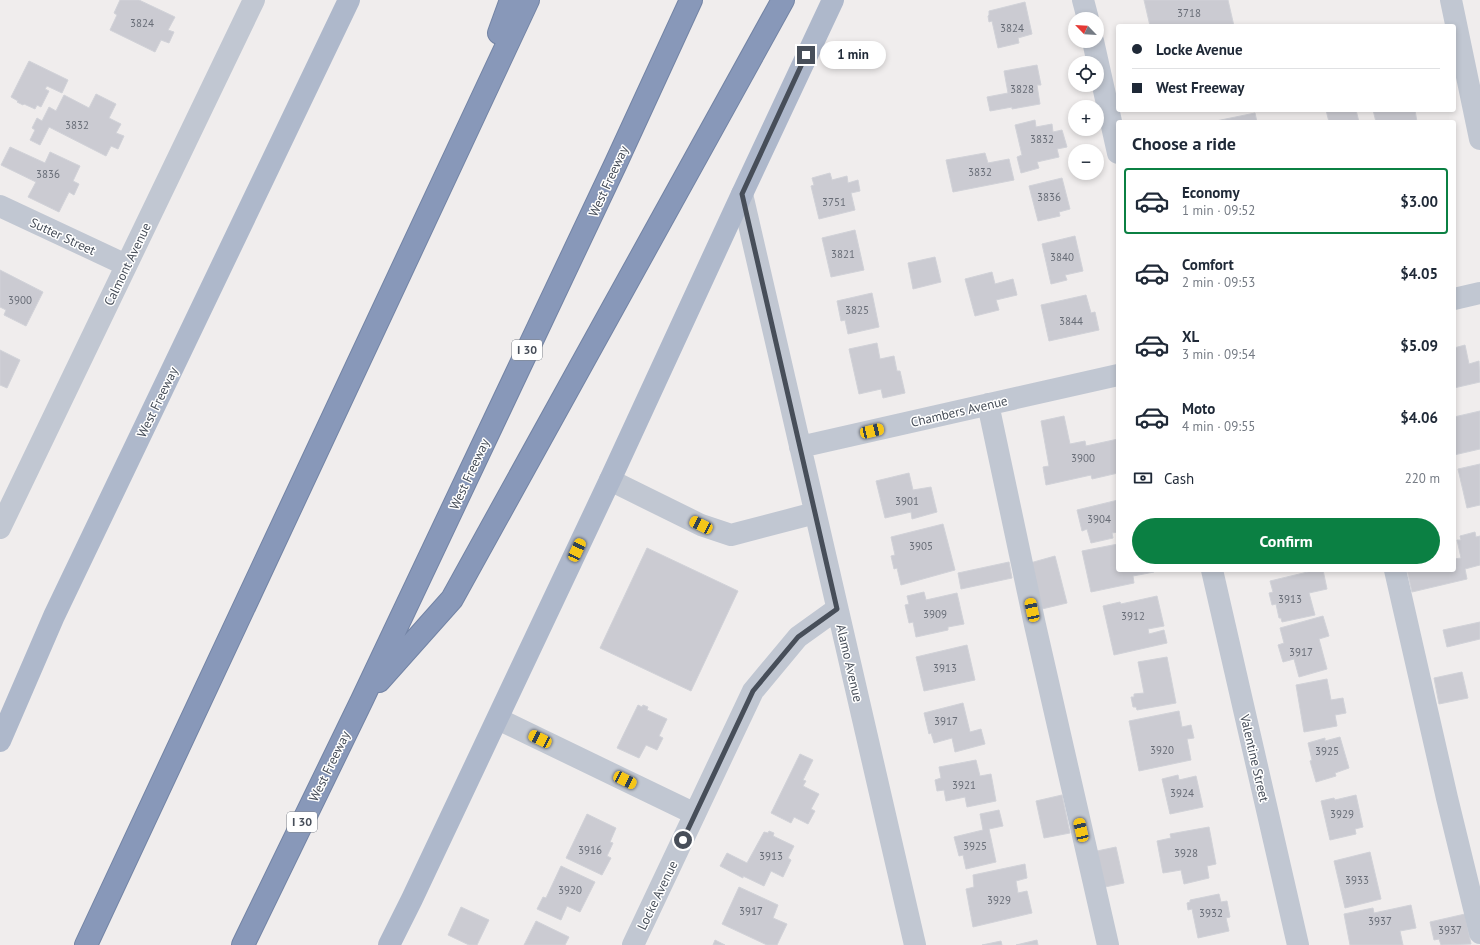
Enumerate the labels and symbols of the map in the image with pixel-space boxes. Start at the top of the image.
house number: 3718 [1177,6,1201,20]
north arrow [1068,12,1104,48]
house number: 3824 [130,16,154,30]
house number: 3824 [1000,21,1024,35]
callout: 1 min [820,41,886,69]
route end [797,46,815,64]
house number: 3828 [1010,82,1034,96]
house number: 3832 [65,118,89,132]
house number: 3832 [1030,132,1054,146]
street label: West Freeway [585,143,632,219]
house number: 3832 [968,165,992,179]
house number: 3836 [36,167,60,181]
house number: 3836 [1037,190,1061,204]
house number: 3751 [822,195,846,209]
street label: Sutter Street [27,214,99,259]
street label: Calmont Avenue [100,220,155,308]
house number: 3821 [831,247,855,261]
house number: 3840 [1050,250,1074,264]
house number: 3900 [8,293,32,307]
house number: 3825 [845,303,869,317]
house number: 3844 [1059,314,1083,328]
road number: I 30 [512,340,542,360]
street label: West Freeway [133,364,182,440]
street label: Chambers Avenue [909,392,1009,431]
car [859,422,885,440]
street label: West Freeway [446,436,493,512]
house number: 3900 [1071,451,1095,465]
house number: 3901 [895,494,919,508]
house number: 3904 [1087,512,1111,526]
car [688,514,714,536]
car [566,537,588,563]
house number: 3905 [909,539,933,553]
house number: 3913 [1278,592,1302,606]
car [1024,597,1040,623]
house number: 3909 [923,607,947,621]
house number: 3912 [1121,609,1145,623]
street label: Alamo Avenue [832,623,867,704]
house number: 3917 [1289,645,1313,659]
house number: 3913 [933,661,957,675]
street label: Valentine Street [1236,712,1273,804]
house number: 3917 [934,714,958,728]
street label: West Freeway [305,728,354,804]
car [527,728,553,750]
house number: 3920 [1150,743,1174,757]
house number: 3925 [1315,744,1339,758]
car [612,769,638,791]
house number: 3921 [952,778,976,792]
house number: 3924 [1170,786,1194,800]
house number: 3929 [1330,807,1354,821]
road number: I 30 [287,812,317,832]
car [1072,817,1090,843]
route start [674,831,692,849]
house number: 3925 [963,839,987,853]
house number: 3916 [578,843,602,857]
house number: 3928 [1174,846,1198,860]
house number: 3913 [759,849,783,863]
street label: Locke Avenue [633,858,682,933]
house number: 3933 [1345,873,1369,887]
house number: 3920 [558,883,582,897]
house number: 3929 [987,893,1011,907]
house number: 3917 [739,904,763,918]
house number: 3932 [1199,906,1223,920]
house number: 3937 [1368,914,1392,928]
house number: 3937 [1438,923,1462,937]

